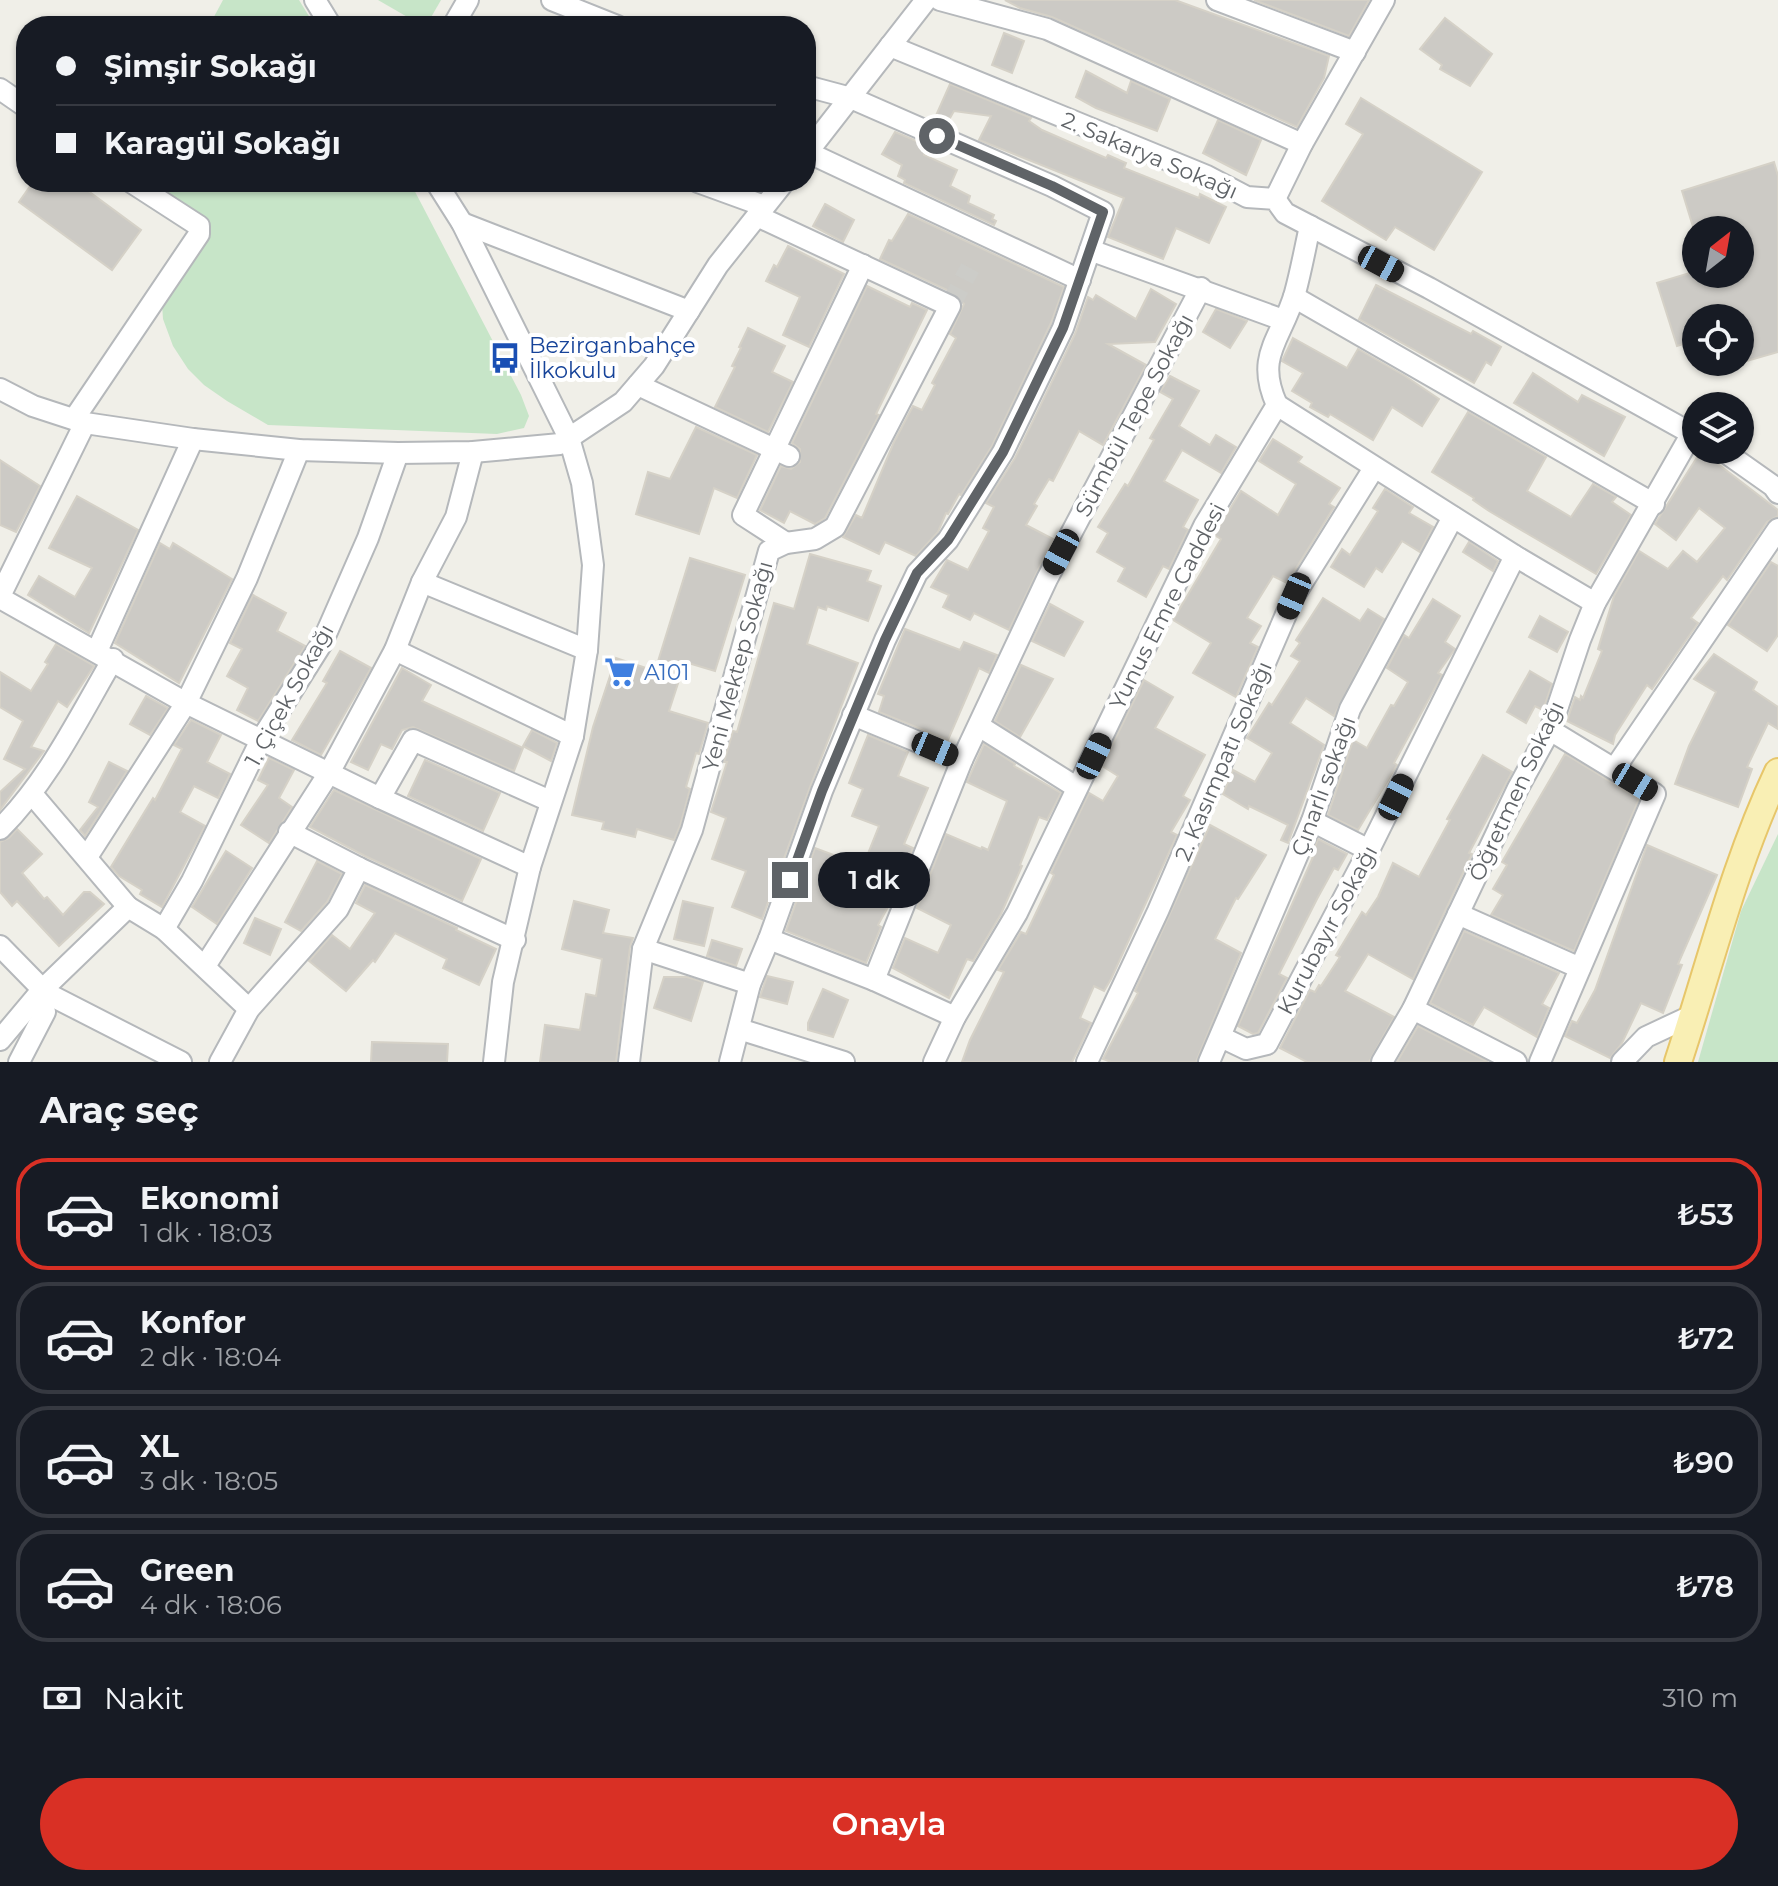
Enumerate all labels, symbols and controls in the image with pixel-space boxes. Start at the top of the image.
text: Şimşir Sokağı [104,48,317,85]
street label: 2. Sakarya Sokağı [1058,106,1242,205]
route start [919,118,955,154]
text: Karagül Sokağı [104,125,341,162]
north arrow [1682,216,1754,288]
map controls [1682,216,1754,464]
car [1354,242,1408,286]
button: locate [1682,304,1754,376]
street label: Sümbül Tepe Sokağı [1069,309,1199,521]
place label: Bezirganbahçe İlkokulu [529,332,696,384]
bus stop icon: Bezirganbahçe İlkokulu [488,341,522,375]
button: layers [1682,392,1754,464]
street label: Yunus Emre Caddesi [1104,499,1231,714]
car [1039,525,1083,579]
street label: Yeni Mektep Sokağı [696,558,779,774]
car [1274,569,1314,623]
street label: 1. Çiçek Sokağı [239,619,340,771]
supermarket icon: A101 [603,655,637,689]
street label: 2. Kasımpatı Sokağı [1169,657,1278,865]
place label: A101 [644,659,689,686]
street label: Öğretmen Sokağı [1463,697,1570,886]
street label: Çınarlı sokağı [1286,712,1361,860]
car [908,729,962,769]
car [1073,729,1115,783]
car [1608,759,1662,805]
car [1375,770,1417,824]
street label: Kurubayır Sokağı [1271,841,1383,1019]
callout: 1 dk [818,852,930,908]
route end [772,862,808,898]
text: 1 dk [848,864,900,896]
text: Araç seç [40,1088,199,1132]
icon: car [44,1178,116,1250]
text: Ekonomi [140,1180,280,1217]
text: ₺53 [1677,1196,1734,1233]
text: 1 dk · 18:03 [140,1217,273,1249]
icon: car [44,1302,116,1374]
text: Konfor [140,1304,246,1341]
text: ₺72 [1678,1320,1734,1357]
text: 2 dk · 18:04 [140,1341,281,1373]
icon: car [44,1426,116,1498]
text: XL [140,1428,179,1465]
text: ₺90 [1673,1444,1734,1481]
text: 3 dk · 18:05 [140,1465,278,1497]
icon: car [44,1550,116,1622]
text: Green [140,1552,234,1589]
text: ₺78 [1676,1568,1734,1605]
text: 4 dk · 18:06 [140,1589,282,1621]
icon: cash [40,1676,84,1720]
text: Nakit [104,1680,184,1717]
text: 310 m [1662,1682,1738,1714]
button: Onayla [40,1778,1738,1870]

